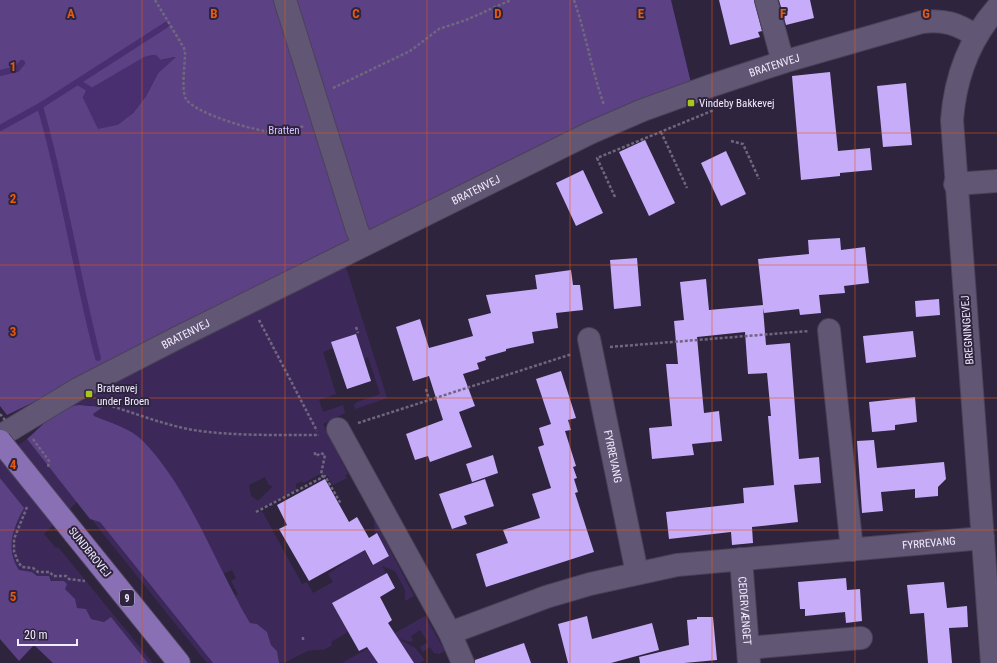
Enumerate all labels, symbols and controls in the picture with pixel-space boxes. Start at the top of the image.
text: A [67,6,75,21]
text: B [210,6,218,21]
text: C [352,6,360,21]
text: D [494,6,502,21]
text: E [638,6,645,21]
text: F [780,6,786,21]
text: G [922,6,930,21]
street label: BRATENVEJ [747,52,801,80]
text: 1 [10,59,16,74]
place label: Vindeby Bakkevej [699,97,775,110]
marker: Vindeby Bakkevej [686,98,696,108]
park label: Bratten [268,124,300,137]
street label: BRATENVEJ [450,173,502,208]
text: 2 [10,191,17,206]
street label: BREGNINGEVEJ [959,295,976,365]
street label: BRATENVEJ [159,317,212,352]
text: 3 [10,324,16,339]
place label: Bratenvej under Broen [97,382,149,408]
marker: Bratenvej under Broen [84,389,94,399]
street label: FYRREVANG [601,429,624,484]
text: 4 [10,457,17,472]
street label: SUNDBROVEJ [66,525,114,580]
street label: FYRREVANG [902,534,956,552]
street label: CEDERVÆNGET [735,576,754,646]
text: 5 [10,589,17,604]
road number: 9 [120,590,134,606]
scale bar [18,621,77,647]
text: 20 m [24,628,48,642]

